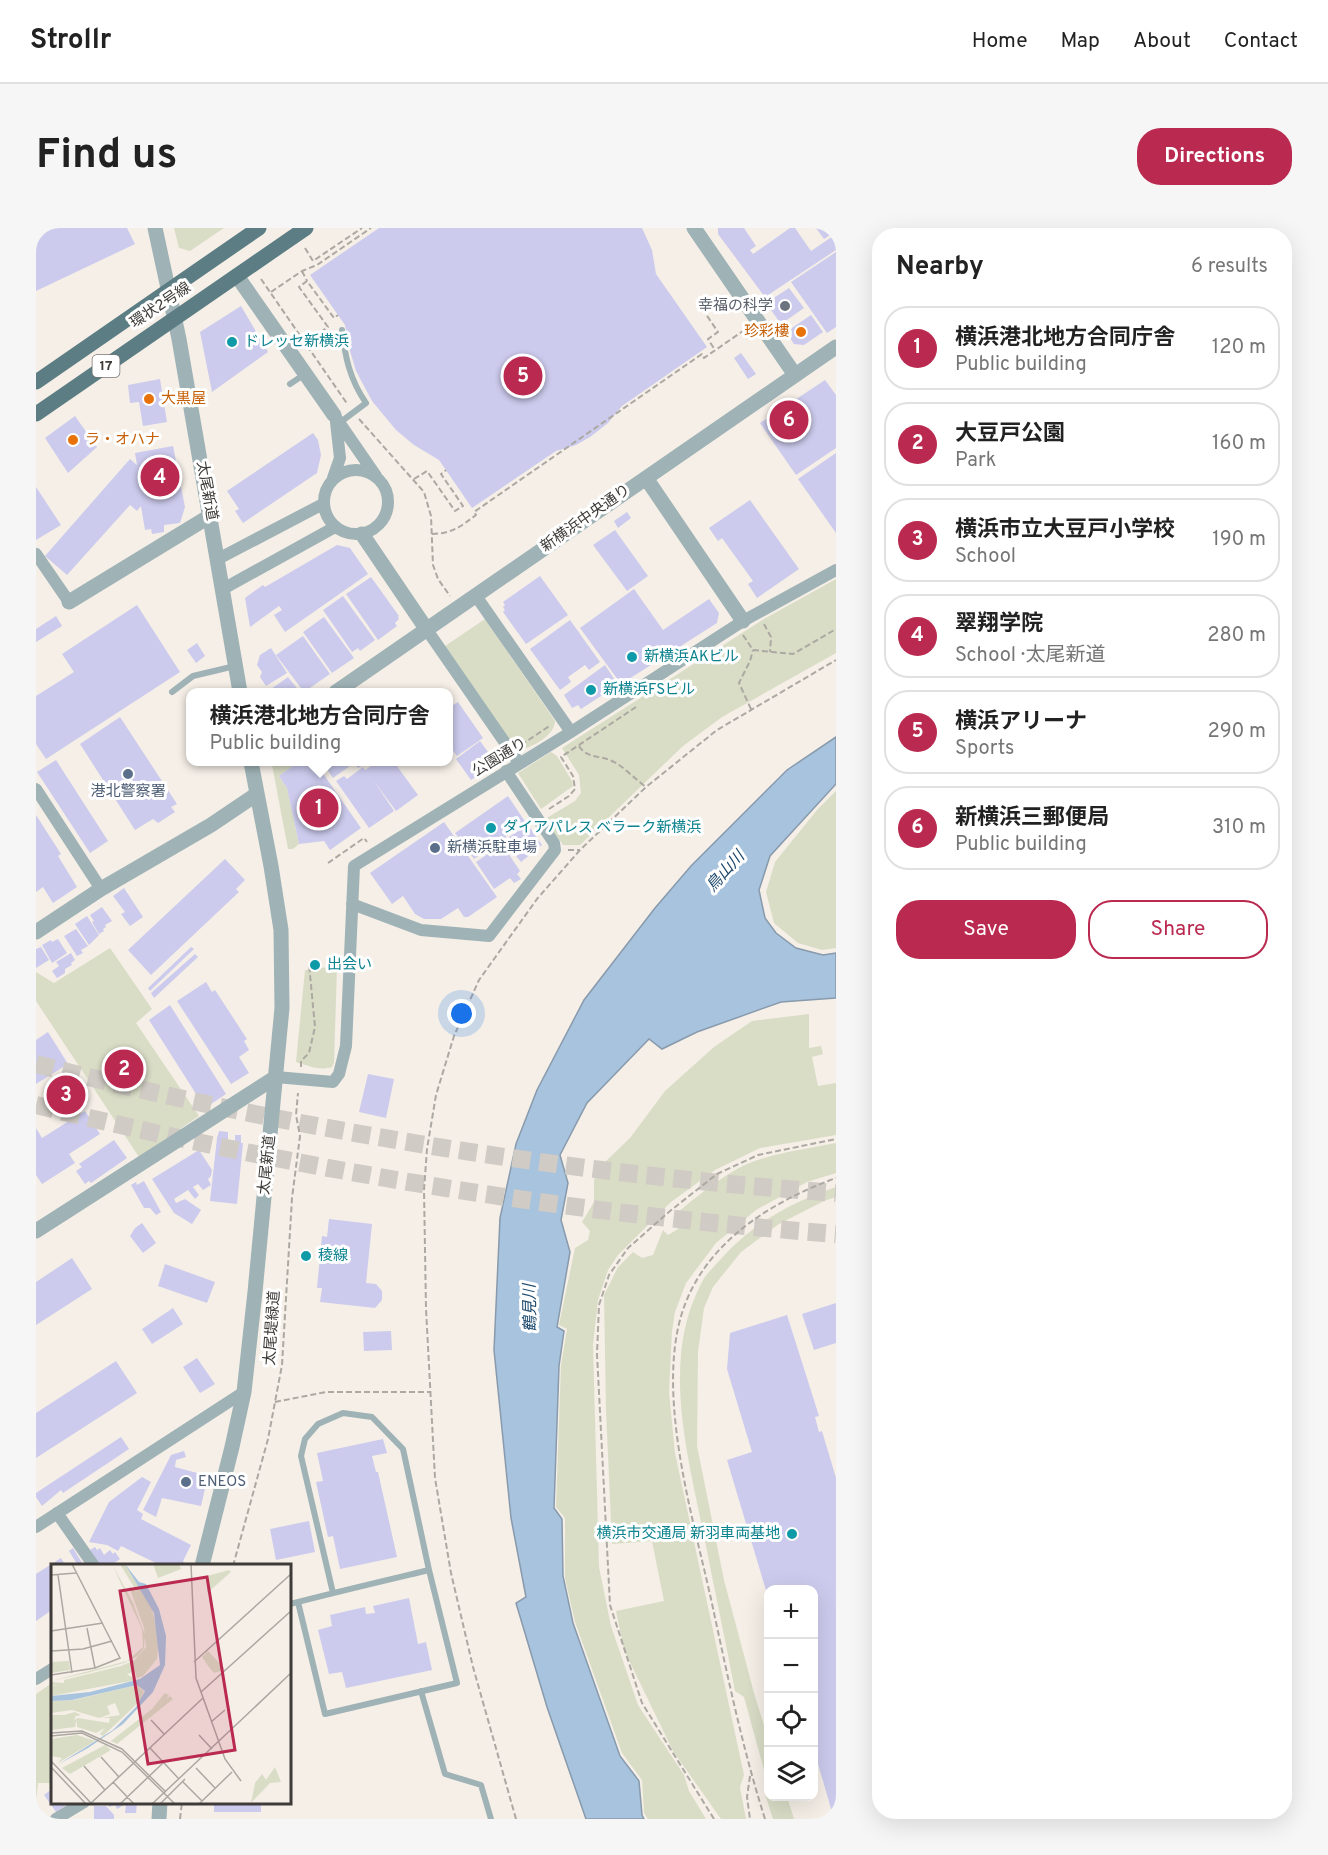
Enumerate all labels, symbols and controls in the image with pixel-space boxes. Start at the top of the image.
text: Strollr [30,23,112,59]
text: Home [972,28,1028,55]
text: Map [1061,28,1100,55]
text: About [1133,28,1191,55]
text: Contact [1224,28,1298,55]
button: Directions [1137,128,1292,185]
text: Find us [36,130,177,183]
text: Nearby [896,251,984,284]
text: 6 results [1191,254,1268,280]
street label: 環状2号線 [126,278,195,333]
place label: 幸福の科学 [698,297,773,316]
marker: 幸福の科学 [778,299,792,313]
place label: 珍彩樓 [744,323,789,342]
marker: 珍彩樓 [794,325,808,339]
text: 横浜港北地方合同庁舎 [955,325,1175,352]
place label: ドレッセ新横浜 [244,333,349,352]
marker: ドレッセ新横浜 [225,335,239,349]
text: 1 [914,335,922,361]
text: 120 m [1212,335,1266,361]
text: Public building [955,352,1087,378]
pin: 5 [504,354,542,398]
road number: 17 [92,355,120,377]
place label: 大黒屋 [161,390,206,409]
marker: 大黒屋 [142,392,156,406]
pin: 6 [770,398,808,442]
text: 大豆戸公園 [955,421,1065,448]
place label: ラ・オハナ [85,431,160,450]
text: 2 [911,431,924,457]
text: 160 m [1212,431,1266,457]
marker: ラ・オハナ [66,433,80,447]
text: Park [955,448,996,474]
pin: 4 [140,454,180,500]
street label: 太尾新道 [191,460,221,522]
street label: 新横浜中央通り [538,481,634,557]
text: 横浜市立大豆戸小学校 [955,517,1175,544]
text: 3 [912,527,924,553]
text: 190 m [1212,527,1266,553]
text: School [955,544,1016,570]
text: 翠翔学院 [955,611,1043,638]
text: 4 [911,623,924,649]
text: 280 m [1207,623,1266,649]
text: School · 太尾新道 [955,643,1105,669]
place label: 新横浜AKビル [644,648,739,667]
marker: 新横浜AKビル [625,650,639,664]
place label: 新横浜FSビル [603,681,695,700]
marker: 新横浜FSビル [584,683,598,697]
popup [186,688,453,766]
text: 横浜港北地方合同庁舎 [209,704,430,731]
text: 横浜アリーナ [955,709,1087,736]
text: 5 [911,719,924,745]
text: 290 m [1208,719,1266,745]
text: Public building [209,731,341,757]
street label: 公園通り [469,734,531,782]
text: Sports [955,736,1015,762]
marker: 港北警察署 [121,767,135,781]
place label: 港北警察署 [90,782,166,802]
pin: 1 [300,786,338,830]
text: 新横浜三郵便局 [955,805,1109,832]
text: 6 [911,815,924,841]
text: 310 m [1212,815,1266,841]
place label: ダイアパレス ベラーク新横浜 [503,819,701,838]
marker: ダイアパレス ベラーク新横浜 [484,821,498,835]
text: Public building [955,832,1087,858]
place label: 新横浜駐車場 [447,839,537,858]
marker: 新横浜駐車場 [428,841,442,855]
water label: 鳥山川 [703,846,751,897]
button: Save [896,900,1076,959]
button: Share [1088,900,1268,959]
place label: 出会い [327,956,372,975]
marker: 出会い [308,958,322,972]
your location [447,999,476,1028]
pin: 2 [104,1046,143,1092]
pin: 3 [46,1072,86,1118]
street label: 太尾新道 [255,1134,281,1196]
place label: 稜線 [318,1247,348,1266]
marker: 稜線 [299,1249,313,1263]
water label: 鶴見川 [521,1282,541,1332]
street label: 太尾堤緑道 [261,1290,285,1366]
place label: ENEOS [198,1473,246,1492]
marker: ENEOS [179,1475,193,1489]
place label: 横浜市交通局 新羽車両基地 [596,1525,780,1544]
marker: 横浜市交通局 新羽車両基地 [785,1527,799,1541]
inset map [51,1564,291,1804]
map controls [764,1585,818,1801]
button: + [764,1585,818,1639]
button: − [764,1639,818,1693]
button: locate [764,1693,818,1747]
button: layers [764,1747,818,1801]

